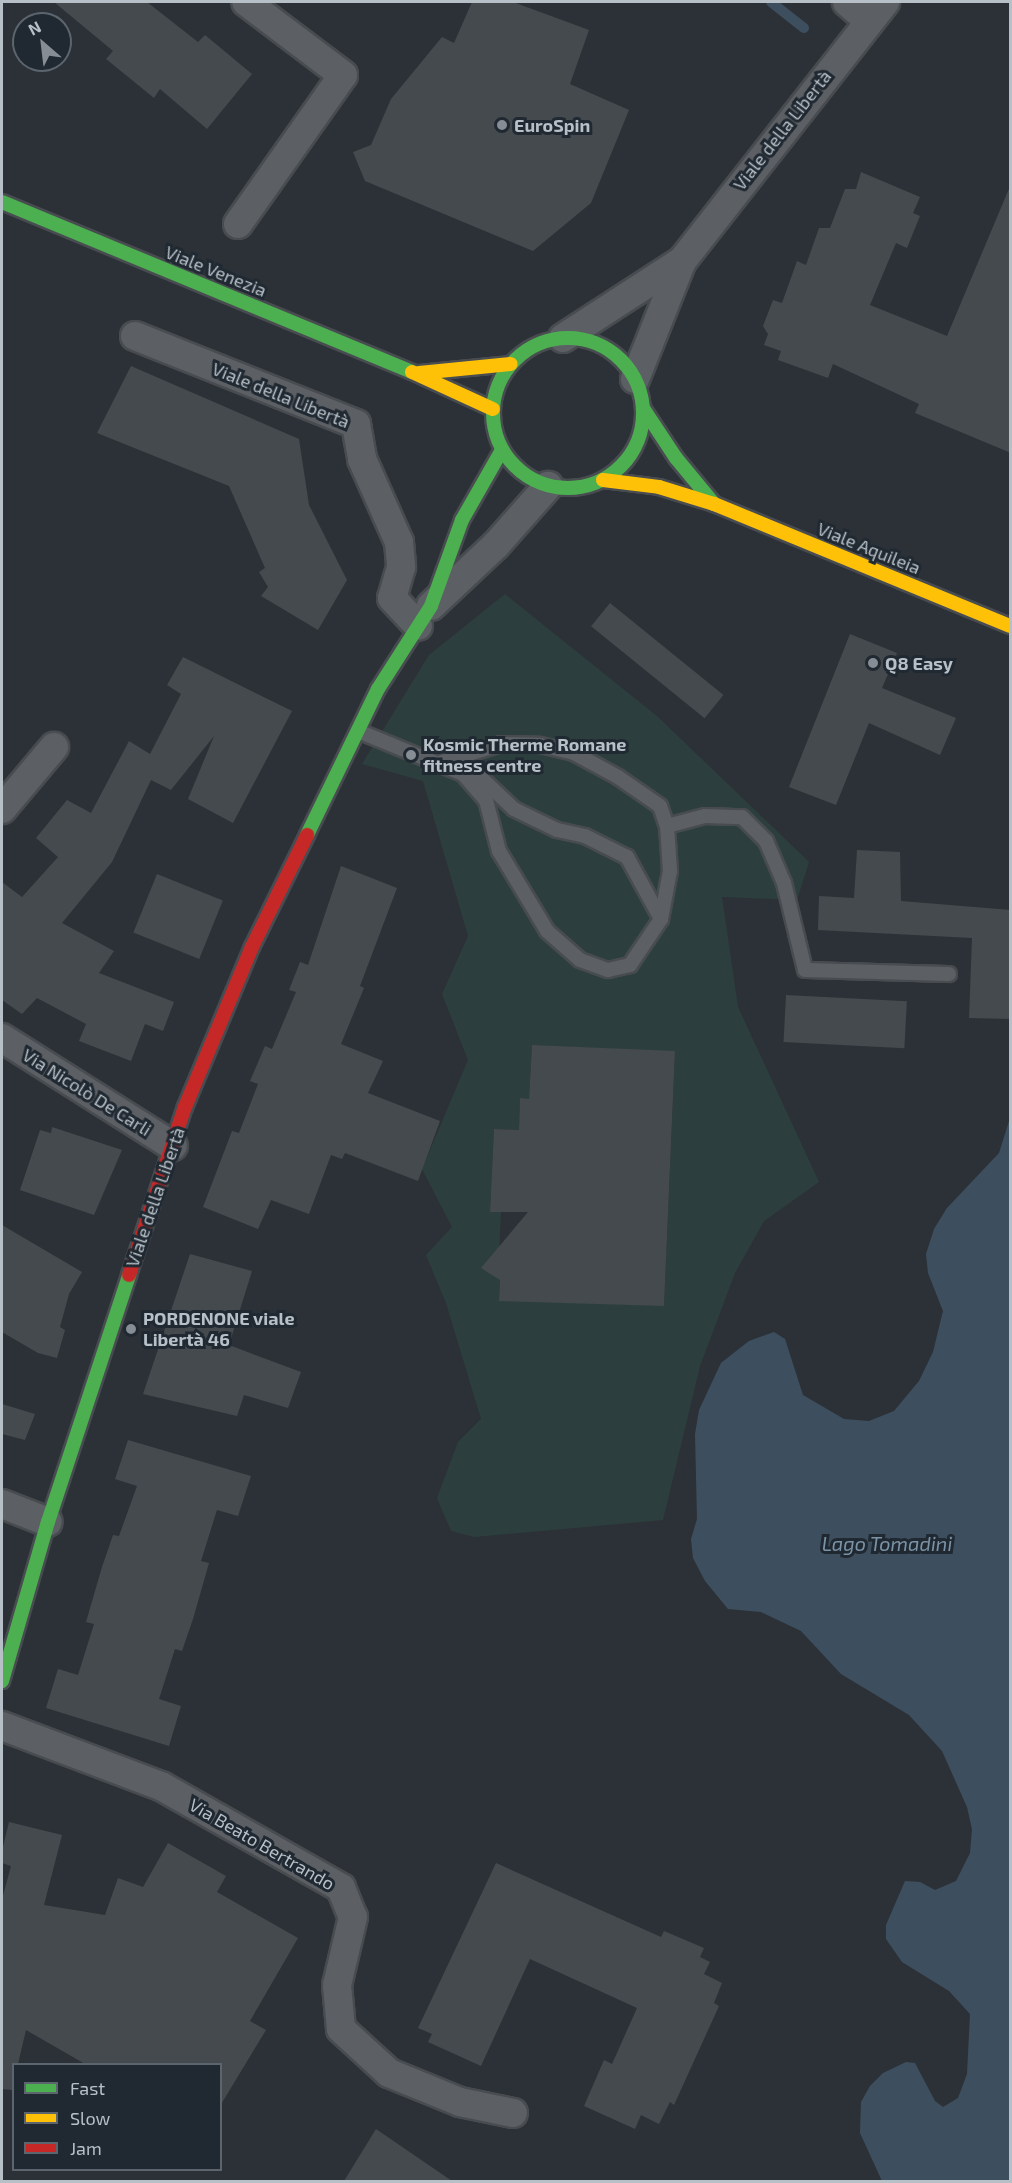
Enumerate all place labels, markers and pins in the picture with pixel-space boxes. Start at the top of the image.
place label: EuroSpin [514,114,590,136]
marker: EuroSpin [495,118,509,132]
place label: Q8 Easy [885,652,953,674]
marker: Q8 Easy [866,656,880,670]
place label: Kosmic Therme Romane fitness centre [423,734,627,777]
marker: Kosmic Therme Romane fitness centre [404,748,418,762]
place label: PORDENONE viale Libertà 46 [143,1308,295,1350]
marker: PORDENONE viale Libertà 46 [124,1322,138,1336]

